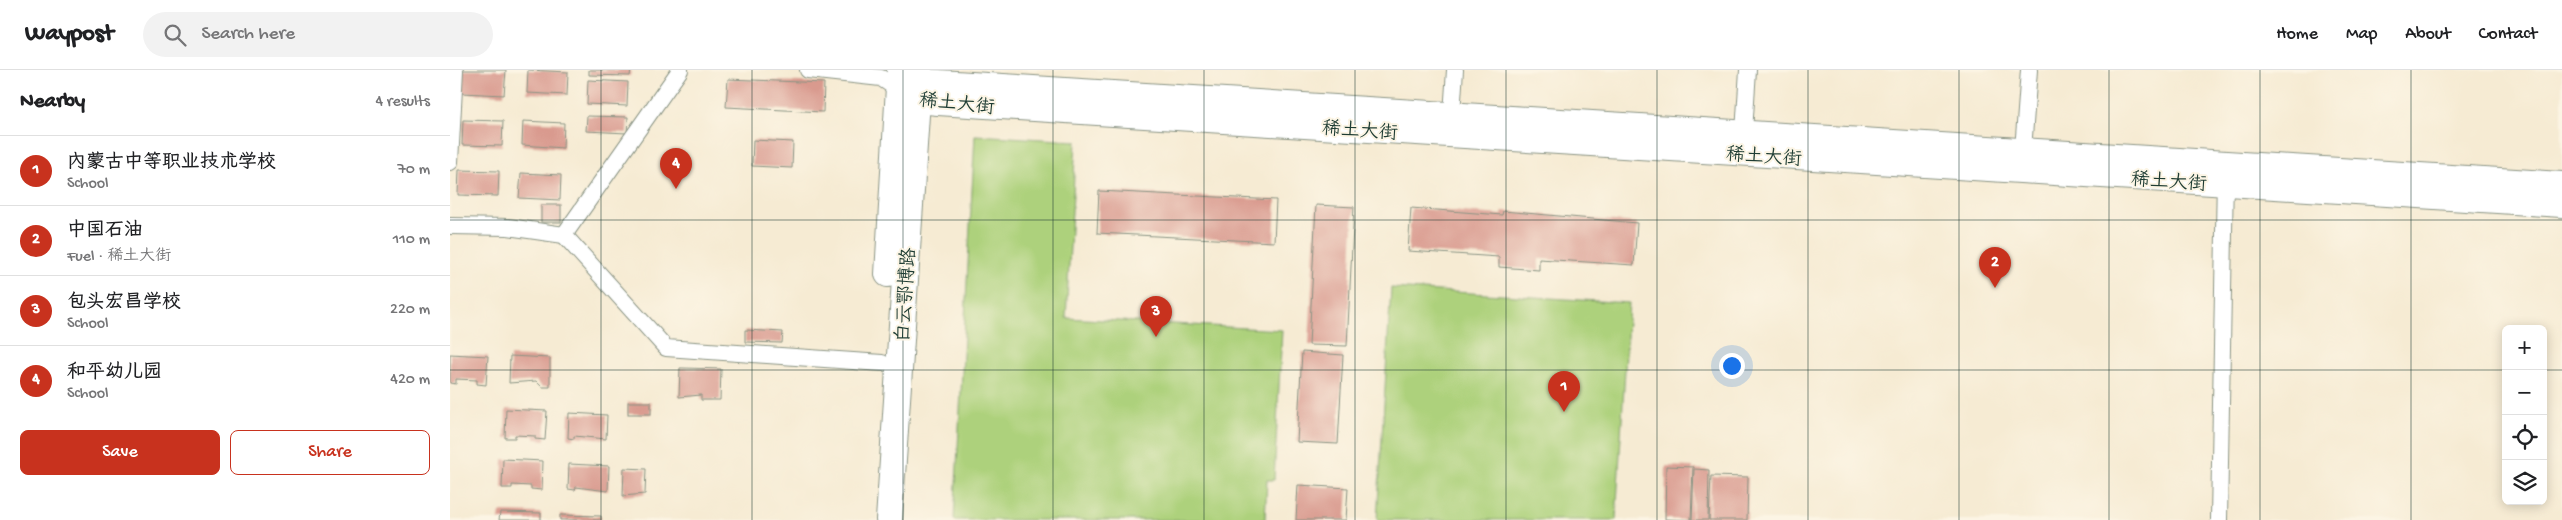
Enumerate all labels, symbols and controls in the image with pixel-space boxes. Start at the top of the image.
search box [143,12,493,57]
text: Waypost [25,20,113,49]
icon: search [161,21,189,49]
text: Search here [201,23,295,46]
text: Home [2276,24,2318,45]
text: Map [2346,24,2377,45]
text: About [2405,24,2451,45]
text: Contact [2479,24,2537,45]
street label: 稀土大街 [918,89,996,121]
text: Nearby [20,90,85,115]
text: 4 results [375,93,430,112]
street label: 稀土大街 [1321,117,1399,147]
street label: 稀土大街 [1725,143,1803,173]
pin: 4 [660,148,692,189]
text: 内蒙古中等职业技术学校 [67,152,276,175]
text: 1 [33,161,39,180]
text: 70 m [397,161,430,180]
street label: 稀土大街 [2130,168,2208,198]
text: School [67,175,109,194]
text: 中国石油 [67,220,143,243]
text: 2 [32,231,40,250]
text: 110 m [393,231,430,250]
street label: 白云鄂博路 [892,247,922,343]
pin: 2 [1979,247,2011,288]
text: Fuel · 稀土大街 [67,248,171,267]
text: 包头宏昌学校 [67,292,181,315]
pin: 3 [1140,296,1172,337]
text: 3 [32,301,40,320]
text: 220 m [390,301,430,320]
text: School [67,315,109,334]
map controls [2502,325,2547,505]
button: + [2502,325,2547,370]
your location [1719,353,1745,379]
text: 和平幼儿园 [67,362,162,385]
button: − [2502,370,2547,415]
text: 4 [32,371,40,390]
text: 420 m [390,371,430,390]
pin: 1 [1548,371,1580,412]
text: School [67,385,109,404]
button: locate [2502,415,2547,460]
button: Save [20,430,220,475]
button: Share [230,430,430,475]
button: layers [2502,460,2547,505]

